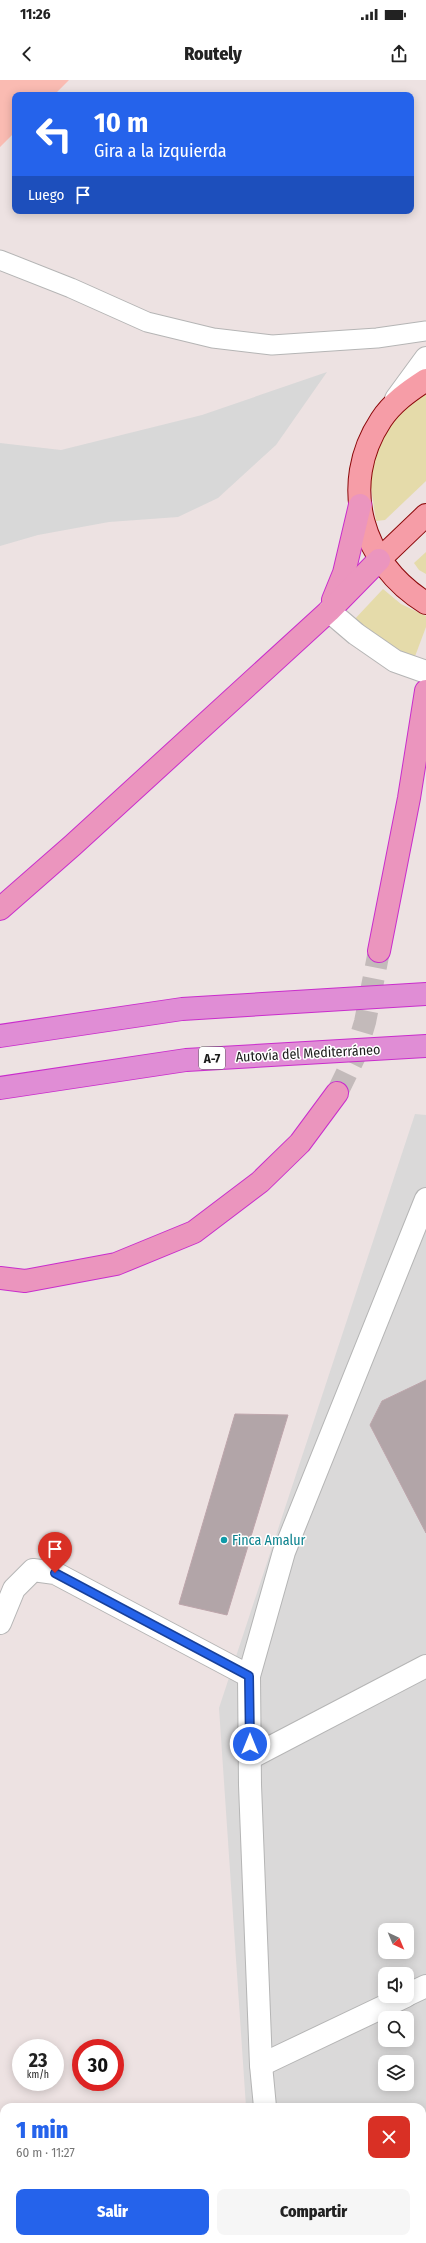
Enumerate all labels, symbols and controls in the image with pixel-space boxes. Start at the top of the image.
text: 11:26 [20,5,51,23]
icon: back [16,43,38,65]
text: Routely [184,43,242,65]
icon: share [388,43,410,65]
text: 10 m [94,106,148,139]
icon: left [28,108,80,160]
text: Gira a la izquierda [94,140,227,162]
icon: arrive [72,184,94,206]
text: Luego [28,186,64,204]
street label: Autovía del Mediterráneo [235,1041,381,1066]
road number: A-7 [199,1047,225,1069]
pin [38,1532,72,1573]
place label: Finca Amalur [232,1532,305,1549]
marker: Finca Amalur [219,1535,229,1545]
icon: arrive [44,1538,66,1560]
position arrow [229,1723,271,1765]
north arrow [378,1923,414,1959]
map controls [378,1923,414,2091]
button: sound [378,1967,414,2003]
button: search [378,2011,414,2047]
speed limit sign: 30 [72,2039,124,2091]
text: 23 [29,2048,47,2072]
button: layers [378,2055,414,2091]
text: km/h [27,2069,49,2081]
text: 1 min [16,2116,68,2144]
button: close [368,2116,410,2158]
text: 60 m · 11:27 [16,2145,75,2160]
button: Salir [16,2189,209,2235]
button: Compartir [217,2189,410,2235]

